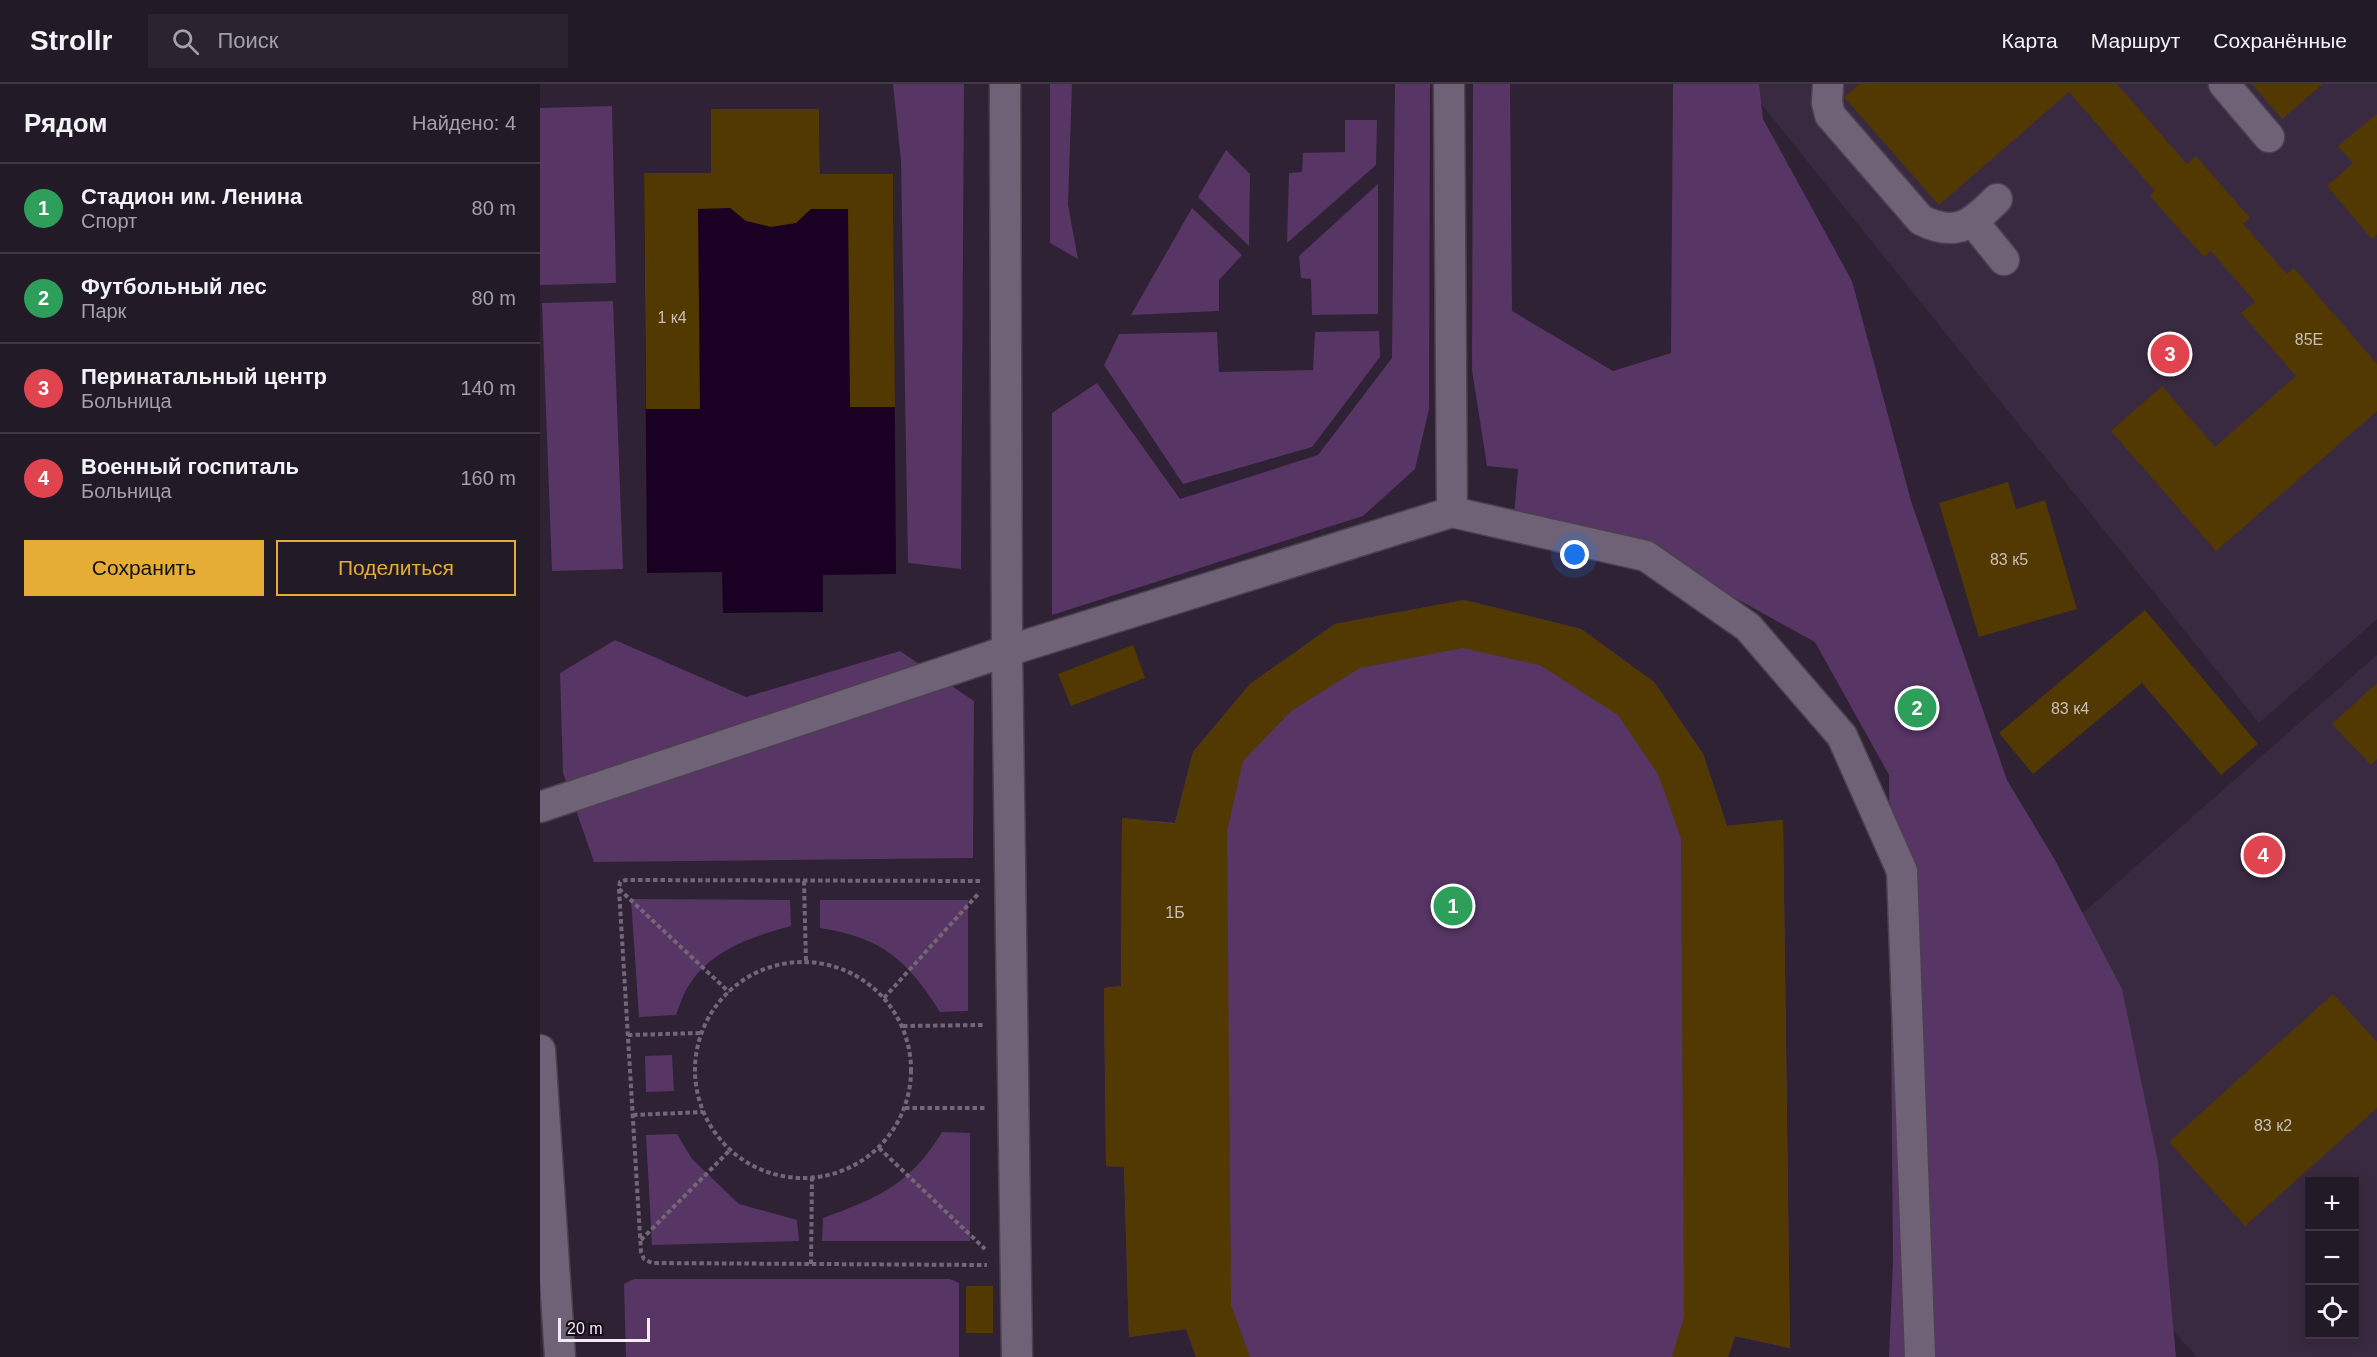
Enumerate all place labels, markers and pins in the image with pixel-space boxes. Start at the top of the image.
pin: 3 [2150,332,2190,376]
pin: 2 [1898,686,1936,730]
pin: 4 [2244,832,2282,878]
pin: 1 [1434,884,1472,928]

